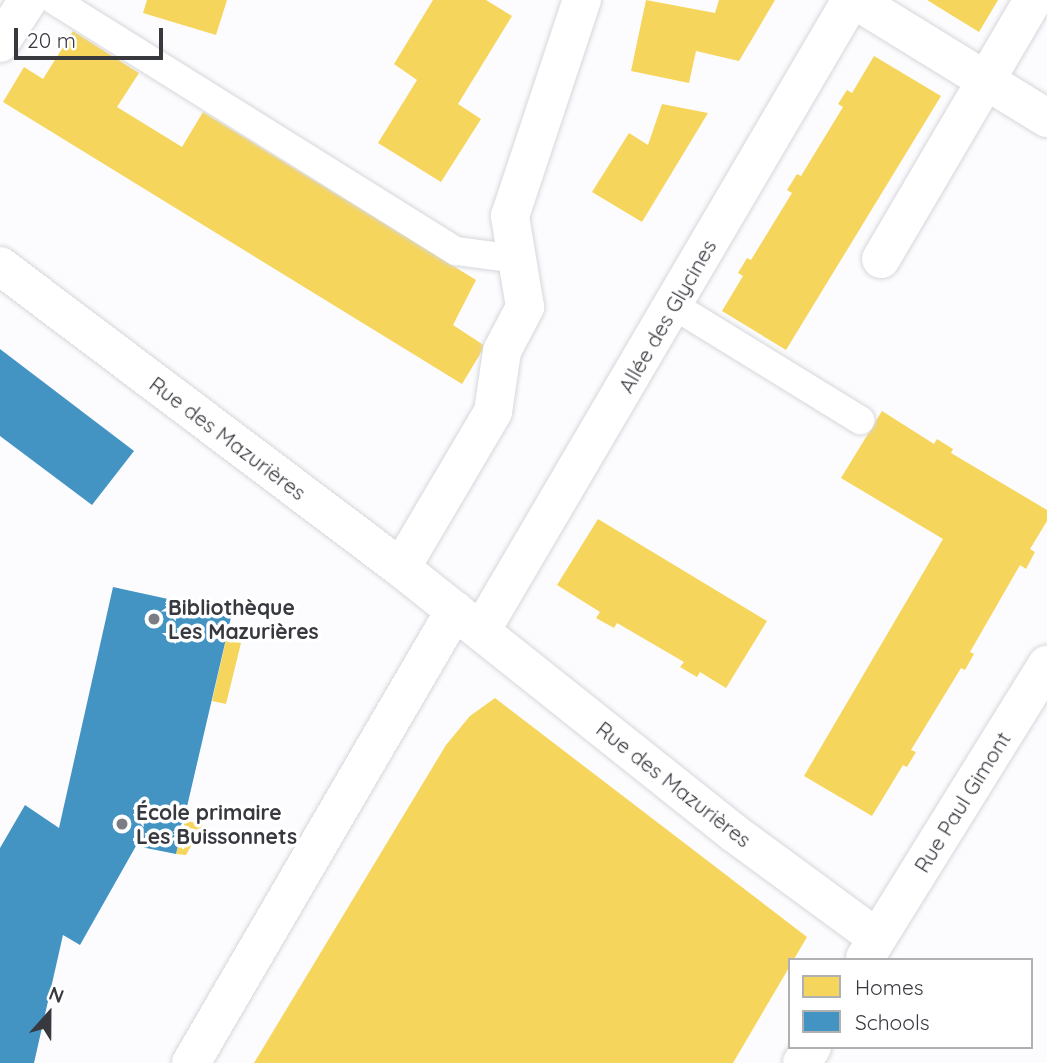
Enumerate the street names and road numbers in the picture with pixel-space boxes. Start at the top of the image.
street label: Allée des Glycines [613,235,721,397]
street label: Rue des Mazurières [145,371,311,505]
street label: Rue des Mazurières [592,716,756,852]
street label: Rue Paul Gimont [909,727,1015,877]

